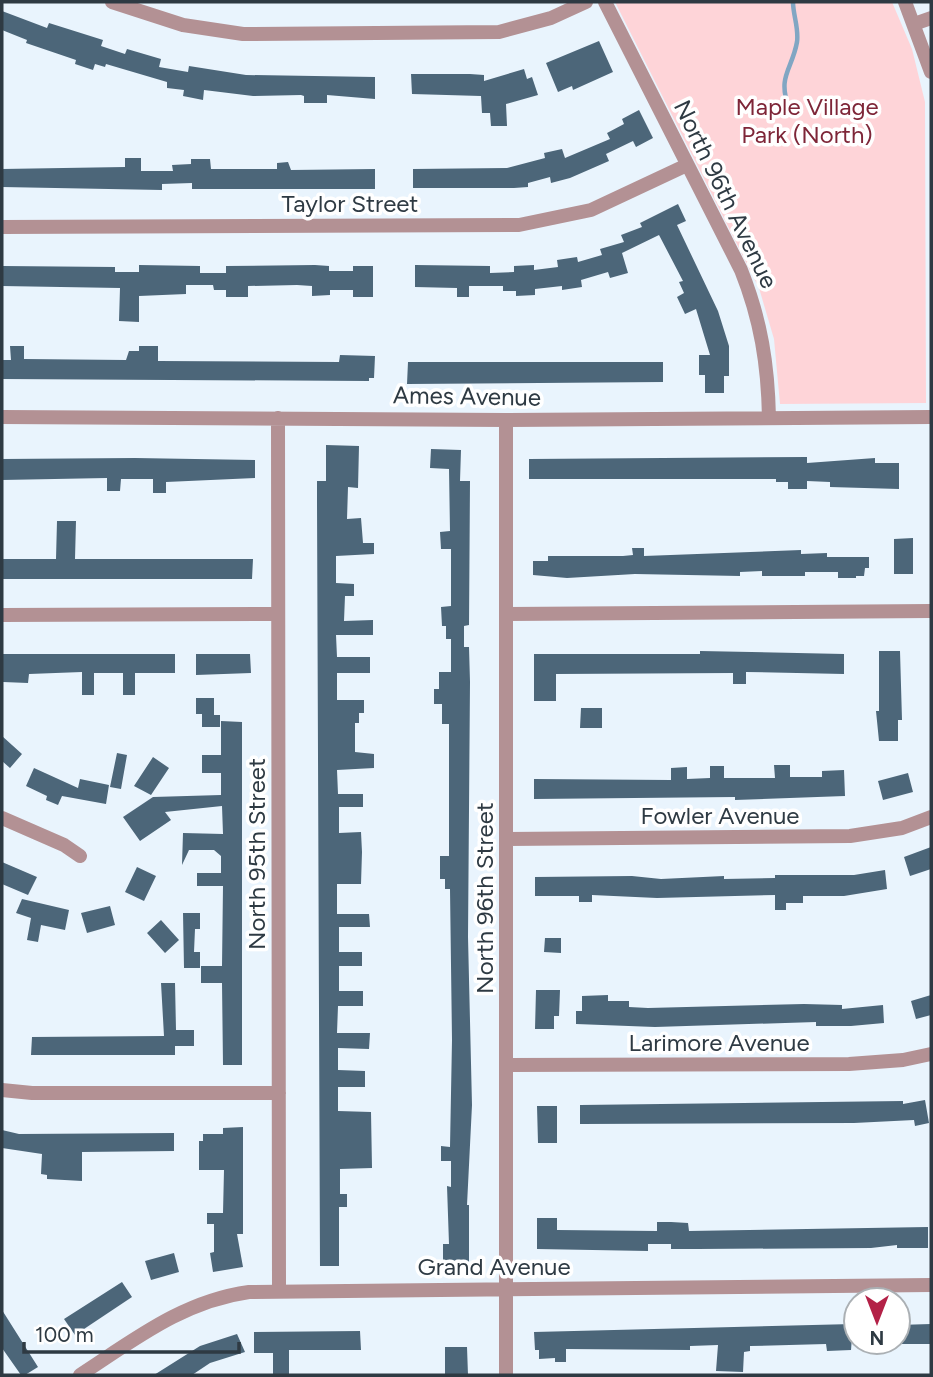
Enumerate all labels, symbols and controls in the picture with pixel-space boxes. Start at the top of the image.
park label: Maple Village Park (North) [735,92,879,149]
street label: North 96th Avenue [668,95,784,293]
street label: Taylor Street [282,189,418,218]
street label: Ames Avenue [393,380,541,412]
street label: North 95th Street [242,758,271,950]
street label: Fowler Avenue [641,801,799,830]
street label: North 96th Street [470,802,499,994]
street label: Larimore Avenue [628,1028,810,1057]
street label: Grand Avenue [417,1252,571,1281]
north arrow [842,1286,912,1356]
scale bar [24,1310,240,1354]
text: 100 m [35,1322,94,1347]
text: N [870,1326,884,1349]

